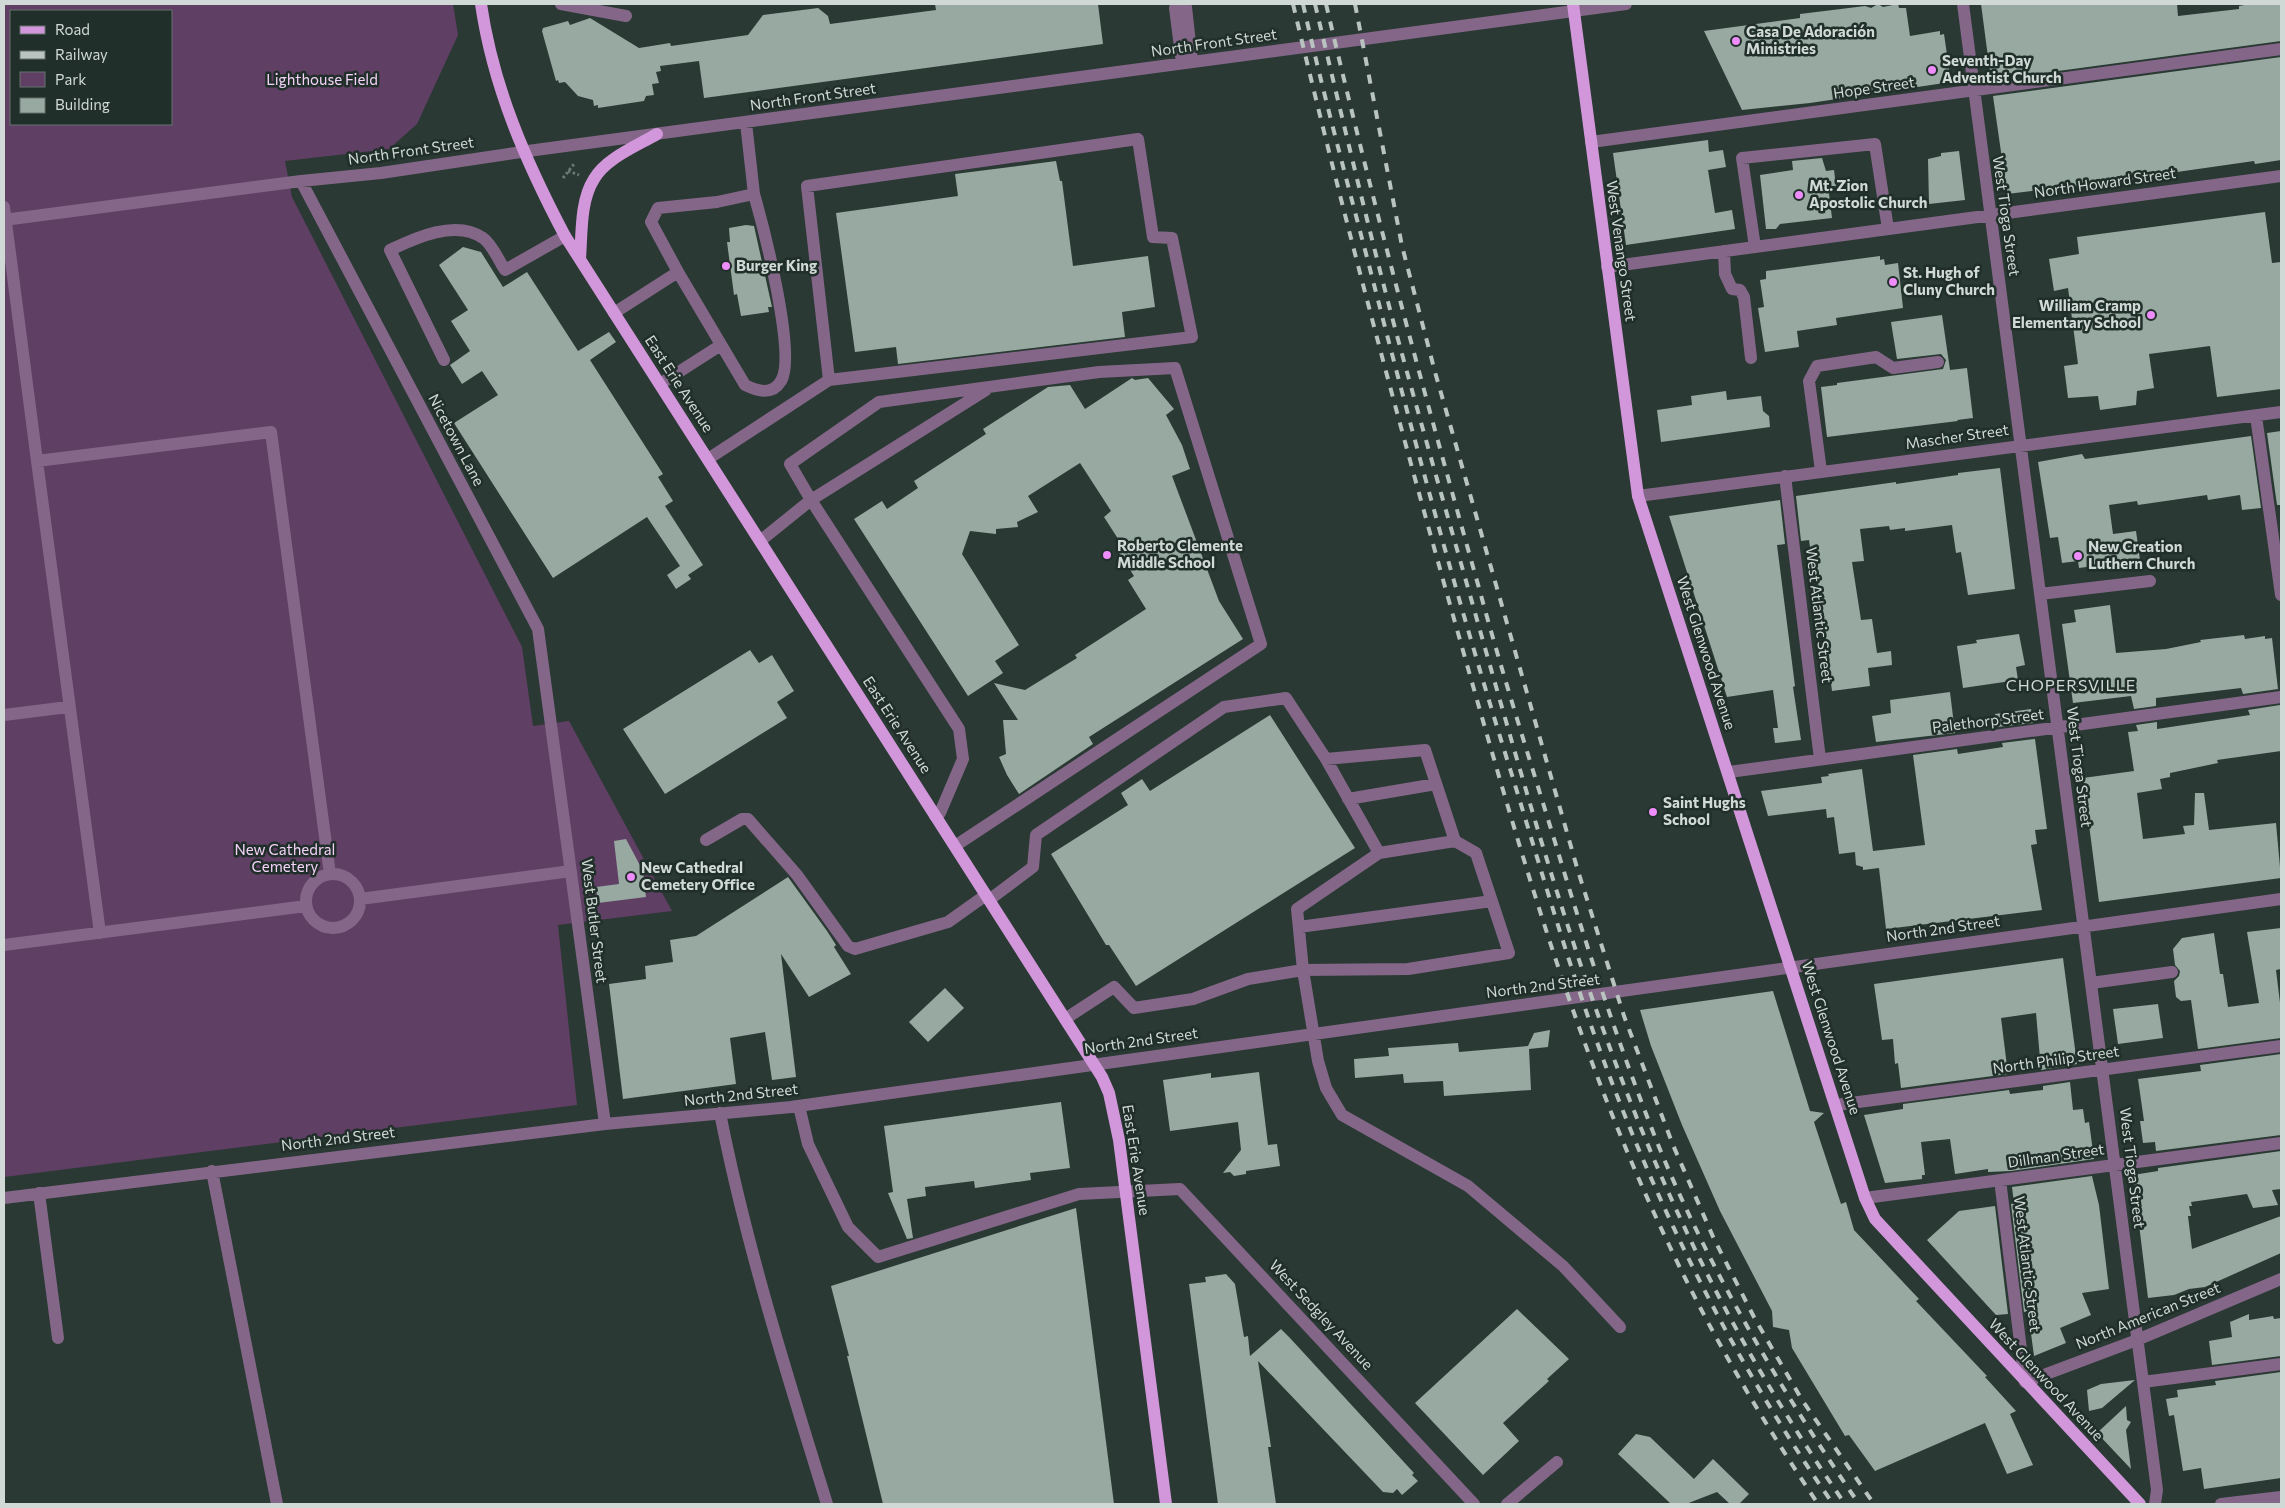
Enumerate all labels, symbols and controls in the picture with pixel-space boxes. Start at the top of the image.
legend [10,10,172,125]
text: Road [55,20,90,38]
place label: Casa De Adoración Ministries [1746,22,1875,57]
street label: North Front Street [1150,24,1278,60]
marker: Casa De Adoración Ministries [1730,35,1742,47]
text: Railway [55,45,108,63]
place label: Seventh-Day Adventist Church [1942,51,2062,86]
marker: Seventh-Day Adventist Church [1926,64,1938,76]
text: Park [55,70,86,88]
park label: Lighthouse Field [266,70,378,88]
street label: Hope Street [1832,72,1916,102]
street label: North Front Street [749,78,877,114]
text: Building [55,95,110,113]
street label: North Front Street [347,132,475,168]
street label: West Tioga Street [1990,154,2024,277]
street label: North Howard Street [2033,163,2177,201]
place label: Mt. Zion Apostolic Church [1809,176,1927,211]
street label: West Venango Street [1603,179,1641,323]
marker: Mt. Zion Apostolic Church [1793,189,1805,201]
place label: Burger King [736,256,817,274]
marker: Burger King [720,260,732,272]
place label: St. Hugh of Cluny Church [1903,263,1995,298]
marker: St. Hugh of Cluny Church [1887,276,1899,288]
place label: William Cramp Elementary School [2012,296,2141,331]
marker: William Cramp Elementary School [2145,309,2157,321]
street label: East Erie Avenue [642,332,718,435]
street label: Nicetown Lane [425,390,489,489]
street label: Mascher Street [1904,420,2010,452]
place label: Roberto Clemente Middle School [1117,536,1243,571]
place label: New Creation Luthern Church [2088,537,2195,572]
street label: West Atlantic Street [1803,546,1837,684]
marker: Roberto Clemente Middle School [1101,549,1113,561]
marker: New Creation Luthern Church [2072,550,2084,562]
street label: West Glenwood Avenue [1674,574,1740,732]
street label: East Erie Avenue [860,673,936,776]
district label: CHOPERSVILLE [2006,675,2136,694]
street label: Palethorp Street [1931,704,2045,736]
street label: West Tioga Street [2064,705,2096,828]
place label: Saint Hughs School [1663,793,1746,828]
marker: Saint Hughs School [1647,806,1659,818]
park label: New Cathedral Cemetery [235,840,335,875]
street label: West Butler Street [578,858,612,984]
place label: New Cathedral Cemetery Office [641,858,755,893]
marker: New Cathedral Cemetery Office [625,871,637,883]
street label: North 2nd Street [1885,911,2001,945]
street label: West Glenwood Avenue [1799,959,1865,1117]
street label: North 2nd Street [1485,969,1601,1001]
street label: North 2nd Street [1083,1023,1199,1057]
street label: North Philip Street [1991,1041,2120,1077]
street label: North 2nd Street [683,1079,799,1109]
street label: East Erie Avenue [1119,1103,1155,1217]
street label: West Tioga Street [2117,1106,2149,1229]
street label: North 2nd Street [280,1122,396,1154]
street label: Dillman Street [2006,1139,2105,1171]
street label: West Atlantic Street [2011,1195,2045,1333]
street label: West Sedgley Avenue [1266,1256,1377,1373]
street label: North American Street [2073,1278,2222,1352]
street label: West Glenwood Avenue [1985,1315,2108,1444]

